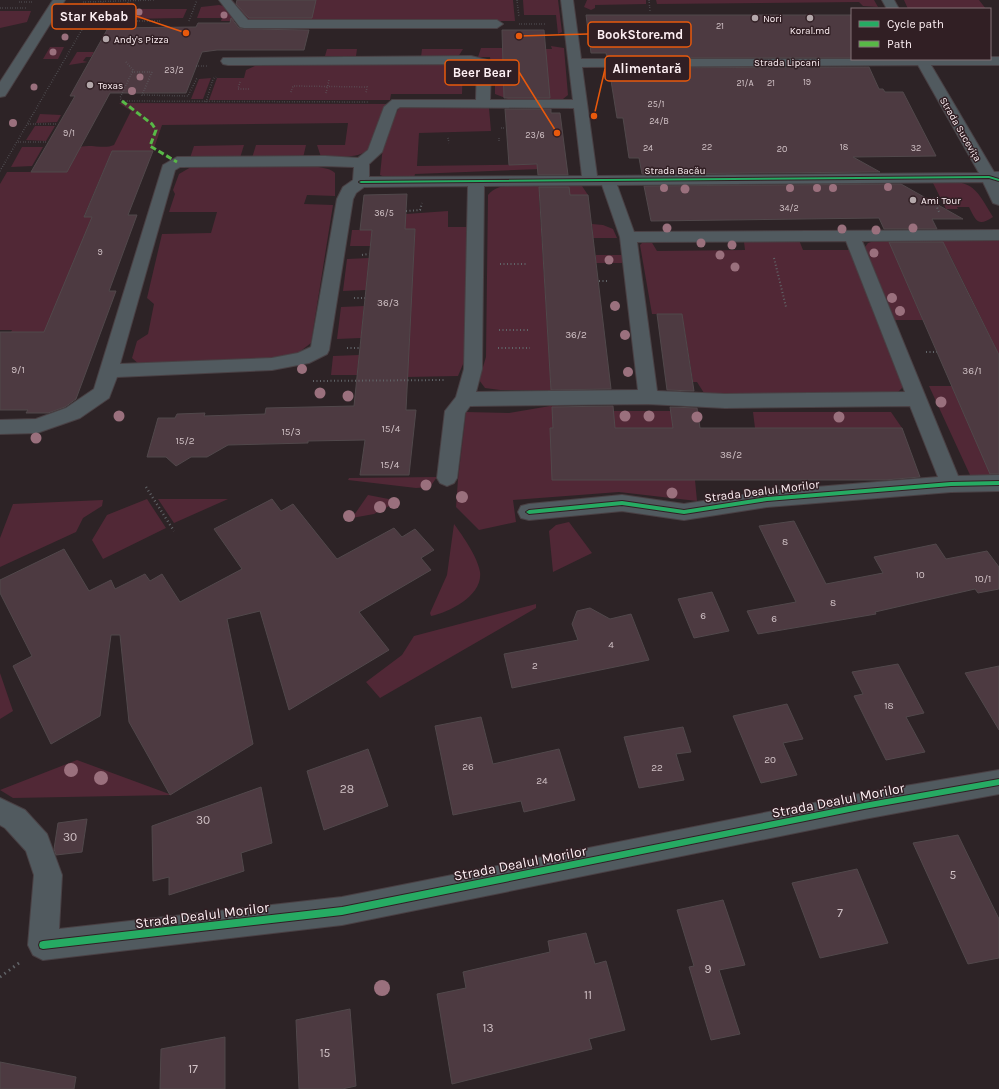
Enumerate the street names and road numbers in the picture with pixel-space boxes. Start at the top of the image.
street label: Strada Lipcani [754,57,820,69]
street label: Strada Sucevița [937,95,983,164]
street label: Strada Bacău [644,165,706,177]
street label: Strada Dealul Morilor [704,477,821,505]
street label: Strada Dealul Morilor [770,779,907,822]
street label: Strada Dealul Morilor [452,842,589,885]
street label: Strada Dealul Morilor [134,899,271,932]

